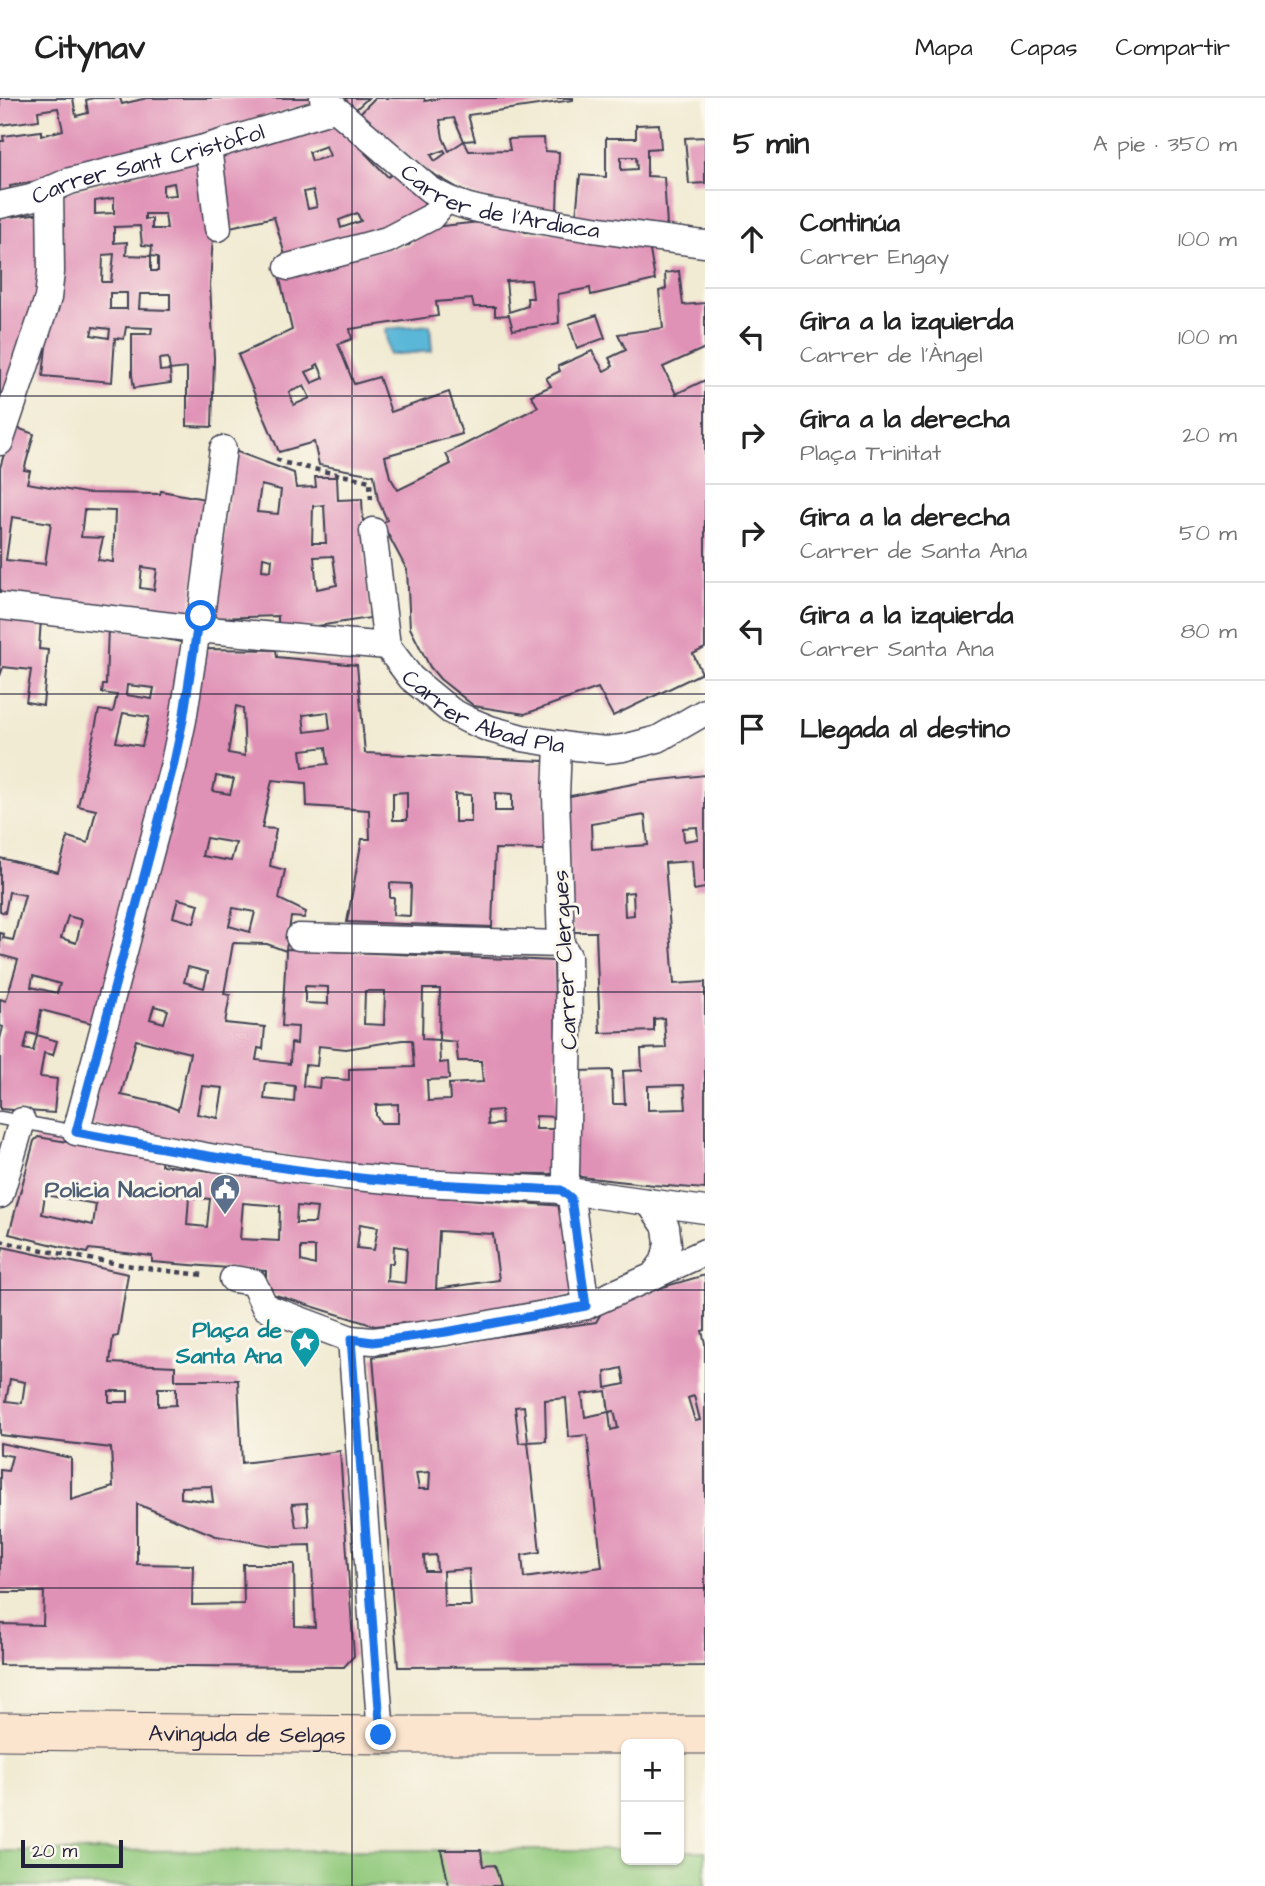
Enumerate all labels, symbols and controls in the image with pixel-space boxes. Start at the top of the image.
text: Citynav [35,25,145,71]
text: Mapa [915,31,973,65]
text: Capas [1011,31,1077,65]
text: Compartir [1115,31,1230,65]
street label: Carrer Sant Cristòfol [27,116,268,213]
text: 5 min [733,123,809,165]
text: A pie · 350 m [1093,128,1237,160]
street label: Carrer de l'Ardiaca [393,157,602,247]
text: Continúa [800,205,900,241]
icon: ahead [733,220,771,258]
text: 100 m [1178,223,1237,255]
text: Carrer Engay [800,241,949,273]
text: Gira a la izquierda [800,303,1014,339]
icon: left [733,318,771,356]
text: 100 m [1178,321,1237,353]
text: Carrer de l'Àngel [800,339,983,371]
text: Gira a la derecha [800,401,1010,437]
icon: right [733,416,771,454]
text: 20 m [1182,419,1237,451]
text: Plaça Trinitat [800,437,941,469]
text: Gira a la derecha [800,499,1010,535]
icon: right [733,514,771,552]
text: 50 m [1179,517,1237,549]
text: Carrer de Santa Ana [800,535,1027,567]
text: Gira a la izquierda [800,597,1014,633]
route start [185,600,216,631]
icon: left [733,612,771,650]
text: 80 m [1180,615,1237,647]
text: Carrer Santa Ana [800,633,994,665]
street label: Carrer Abad Pla [395,662,567,762]
icon: arrive [733,710,771,748]
text: Llegada al destino [800,711,1010,747]
street label: Carrer Clergues [544,869,587,1051]
public building icon: Policia Nacional [208,1172,242,1216]
place label: Policia Nacional [44,1174,202,1206]
place label: Plaça de Santa Ana [175,1314,283,1372]
place icon: Plaça de Santa Ana [288,1325,322,1369]
street label: Avinguda de Selgas [148,1718,346,1752]
route end [365,1719,396,1750]
map controls [621,1739,684,1865]
button: + [621,1739,684,1802]
button: − [621,1802,684,1865]
scale bar [21,1837,122,1869]
text: 20 m [32,1838,77,1865]

